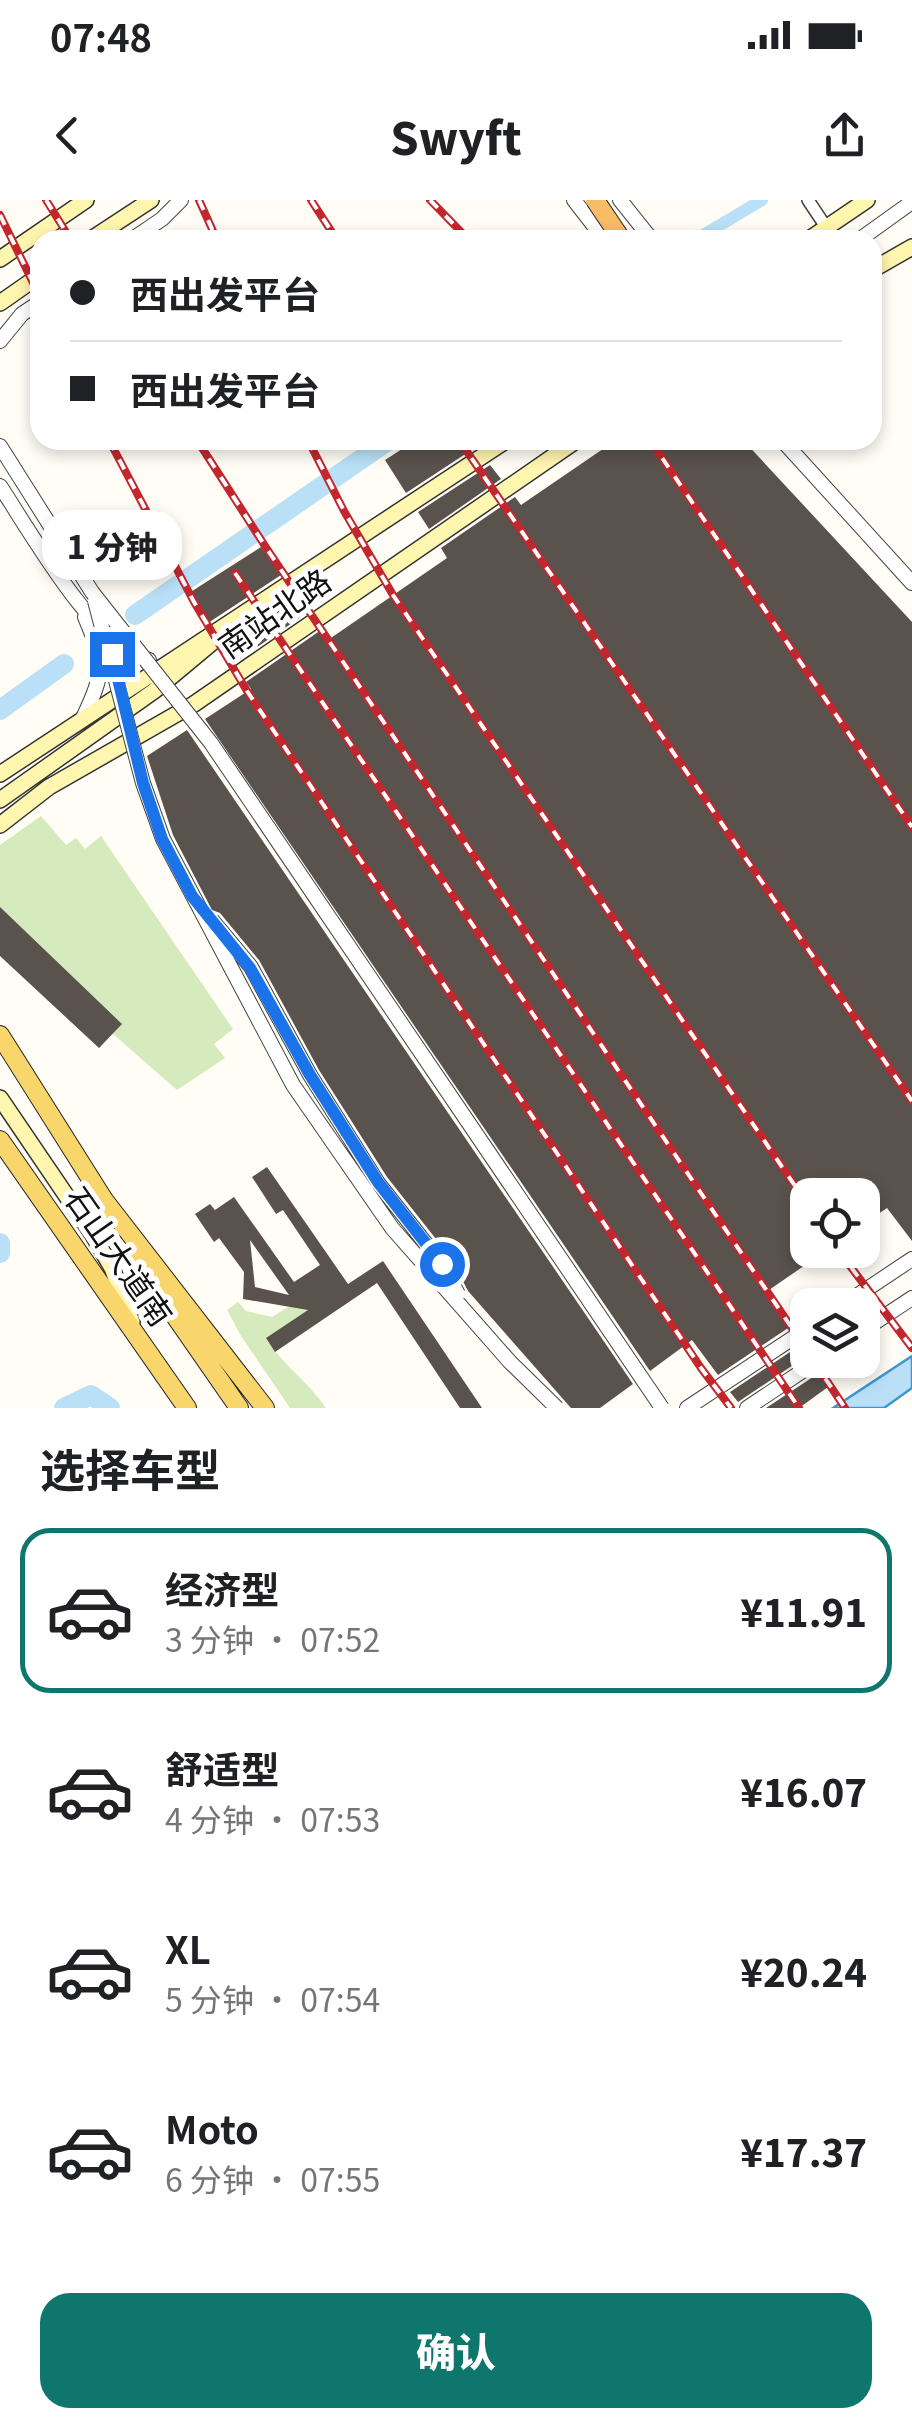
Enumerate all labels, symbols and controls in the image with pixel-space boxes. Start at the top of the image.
text: 07:48 [50,8,152,63]
text: Swyft [390,103,522,168]
icon: back [40,108,95,163]
icon: share [817,108,872,163]
text: 西出发平台 [130,265,320,320]
text: 西出发平台 [130,361,320,416]
callout: 1 分钟 [42,509,182,579]
text: 1 分钟 [67,522,157,568]
street label: 南站北路 [208,556,339,667]
route end [90,632,135,677]
street label: 石山大道南 [56,1177,185,1334]
map controls [790,1178,880,1378]
button: locate [790,1178,880,1268]
route start [420,1242,465,1287]
button: layers [790,1288,880,1378]
text: 选择车型 [40,1435,220,1500]
text: 经济型 [165,1560,279,1615]
icon: car [45,1566,135,1656]
text: ¥11.91 [740,1583,867,1638]
text: 3 分钟 · 07:52 [165,1615,380,1661]
text: 舒适型 [165,1740,279,1795]
icon: car [45,1746,135,1836]
text: ¥16.07 [740,1763,867,1818]
text: 4 分钟 · 07:53 [165,1795,380,1841]
text: XL [165,1920,211,1975]
icon: car [45,1926,135,2016]
text: ¥20.24 [740,1943,867,1998]
text: 5 分钟 · 07:54 [165,1975,380,2021]
text: Moto [165,2100,259,2155]
icon: car [45,2106,135,2196]
text: ¥17.37 [740,2123,867,2178]
text: 6 分钟 · 07:55 [165,2155,380,2201]
button: 确认 [40,2293,872,2408]

